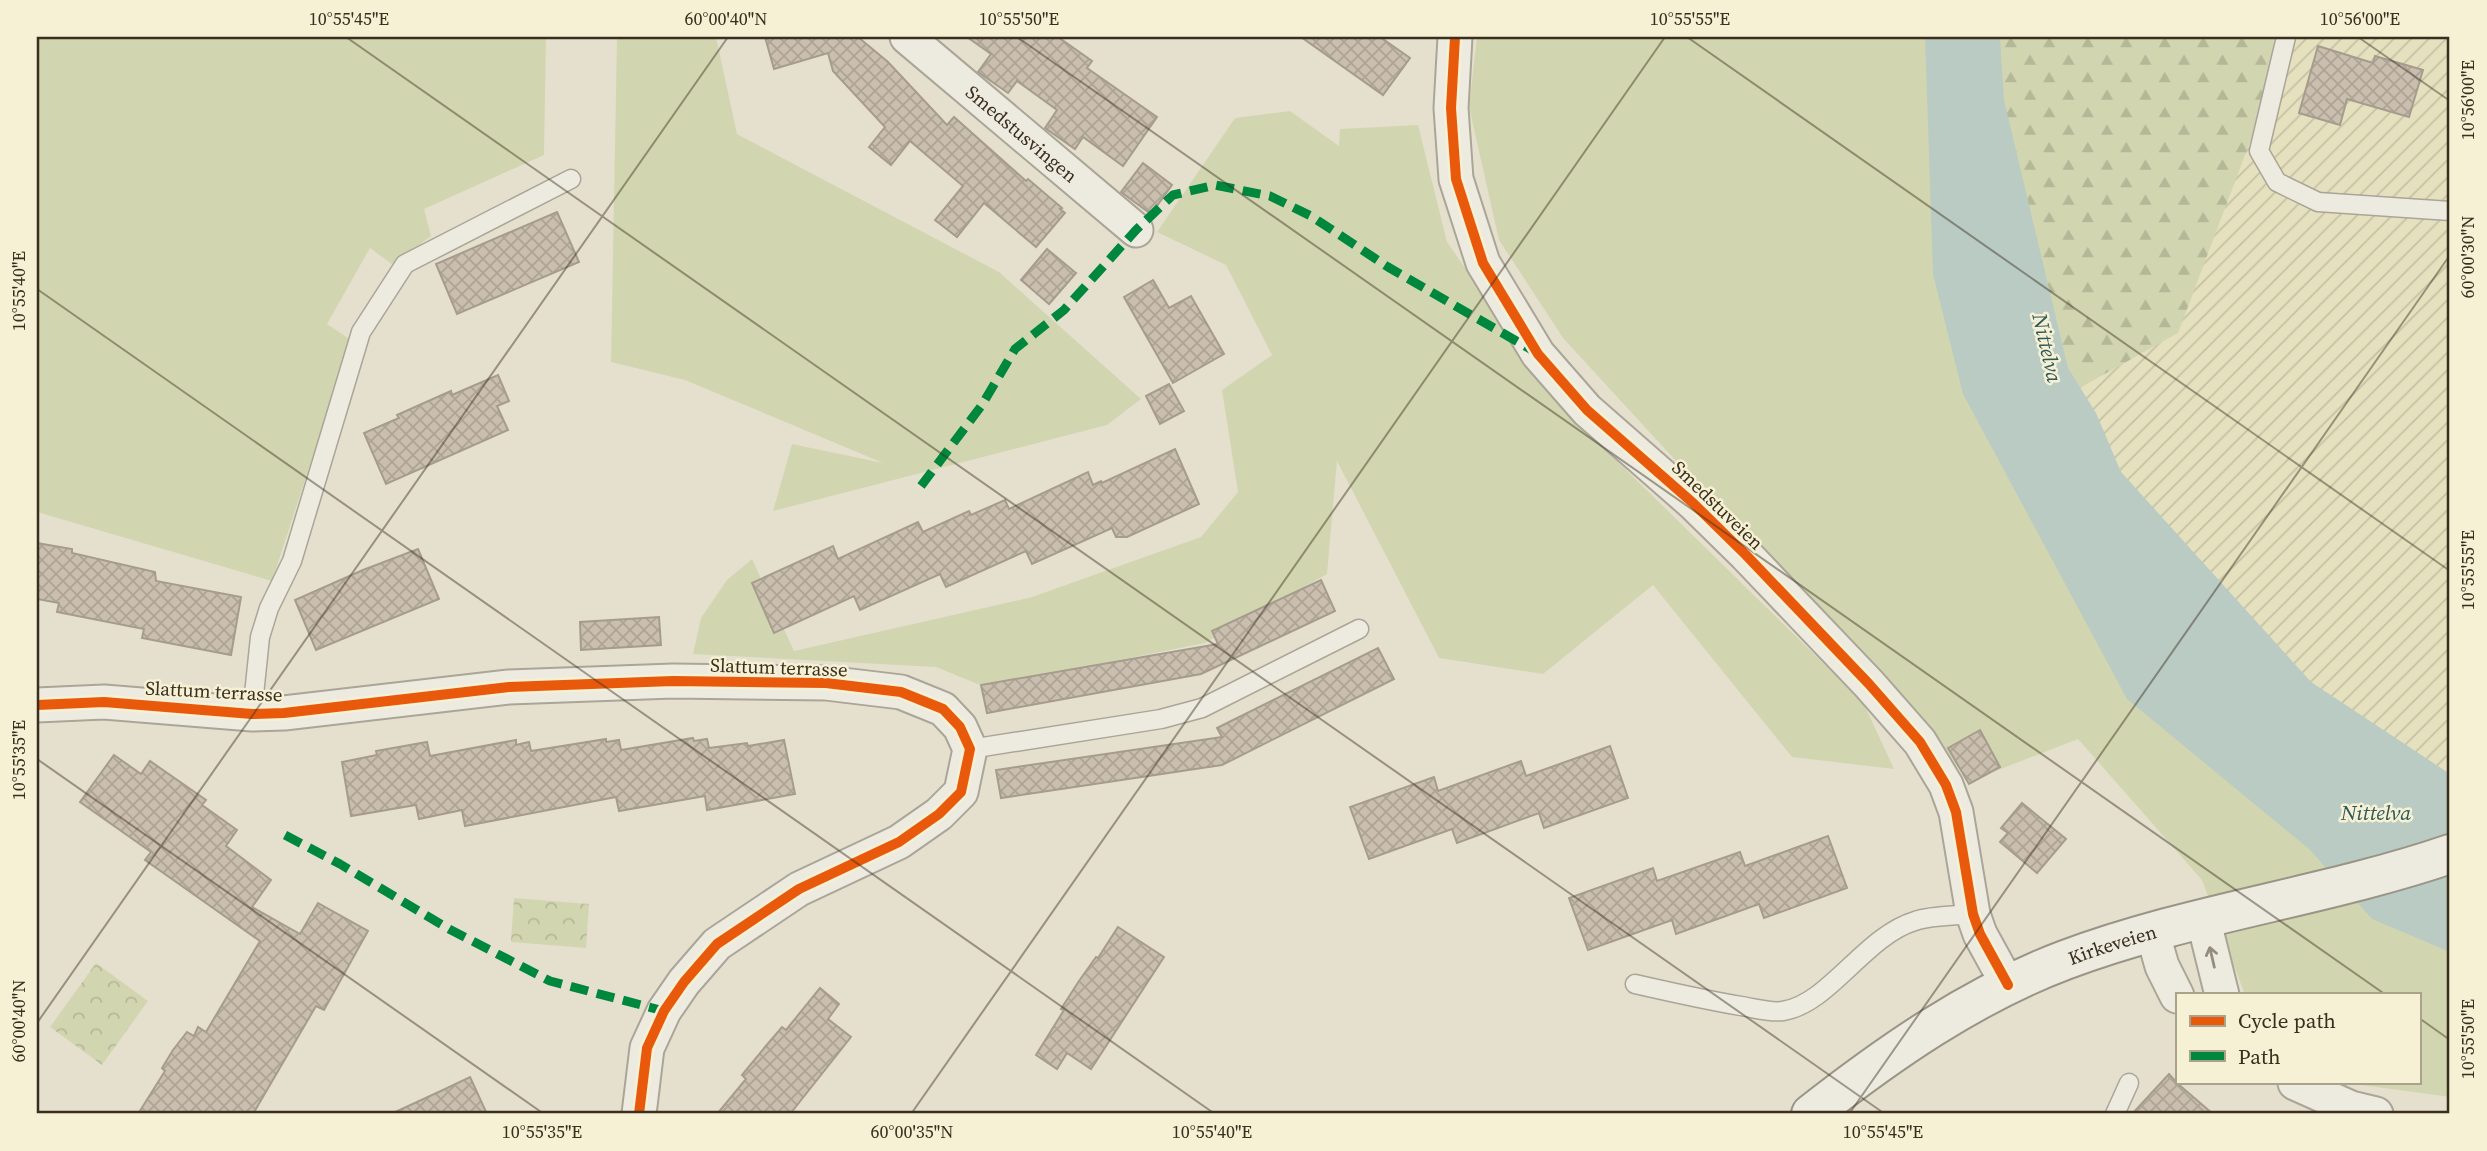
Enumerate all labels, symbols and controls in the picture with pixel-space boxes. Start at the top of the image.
text: 10°55'45"E [309,6,389,31]
text: 60°00'40"N [685,6,767,31]
text: 10°55'50"E [979,6,1059,31]
text: 10°55'55"E [1650,6,1730,31]
text: 10°56'00"E [2320,6,2400,31]
text: 10°56'00"E [2455,60,2480,140]
street label: Smedstusvingen [960,79,1083,188]
text: 60°00'30"N [2455,216,2480,298]
text: 10°55'40"E [6,251,31,331]
water label: Nittelva [2025,309,2070,385]
street label: Smedstuveien [1666,455,1770,555]
text: 10°55'55"E [2455,530,2480,610]
street label: Slattum terrasse [710,652,848,682]
street label: Slattum terrasse [145,674,283,708]
text: 10°55'35"E [6,720,31,800]
water label: Nittelva [2340,798,2411,827]
street label: Kirkeveien [2064,918,2159,971]
one-way arrow [2204,946,2218,969]
text: 60°00'40"N [6,980,31,1062]
legend [2176,993,2420,1084]
text: 10°55'50"E [2455,999,2480,1079]
text: Cycle path [2238,1006,2336,1035]
text: Path [2238,1042,2281,1071]
text: 10°55'35"E [502,1119,582,1144]
text: 60°00'35"N [871,1119,953,1144]
text: 10°55'40"E [1172,1119,1252,1144]
text: 10°55'45"E [1843,1119,1923,1144]

